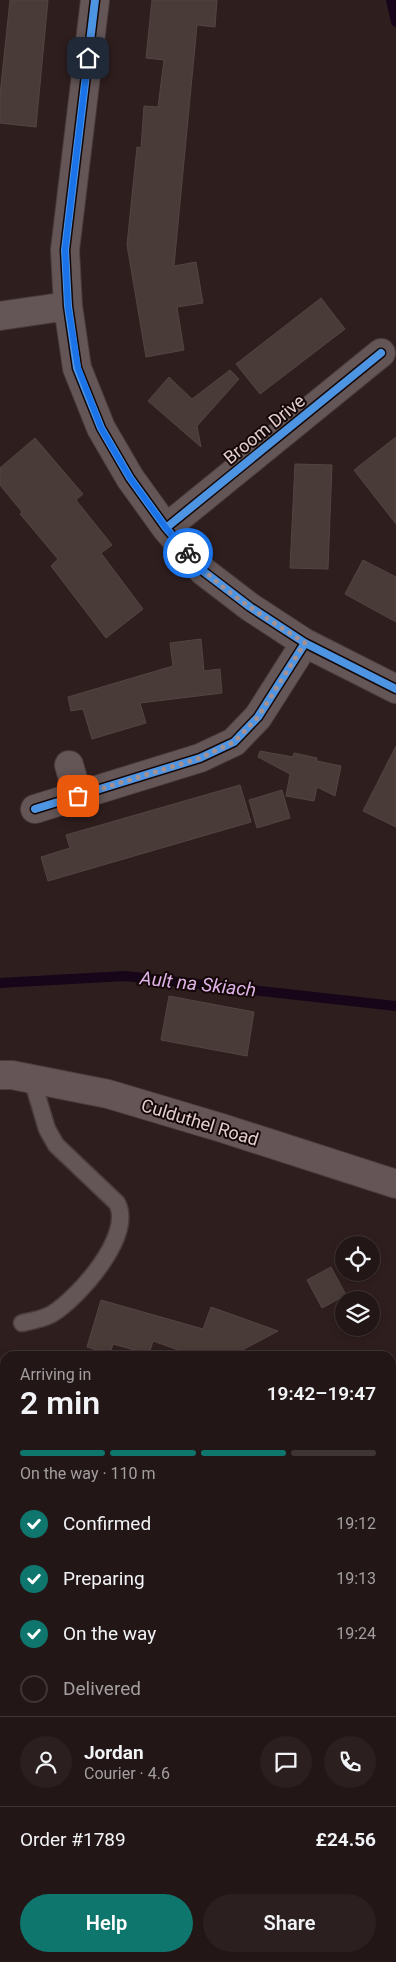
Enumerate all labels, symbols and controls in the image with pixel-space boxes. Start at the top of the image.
pin [67,37,109,79]
icon: home [74,44,102,72]
street label: Broom Drive [219,390,309,468]
courier [163,528,213,578]
icon: bike [174,539,202,567]
pin [57,775,99,817]
icon: bag [64,782,92,810]
water label: Ault na Skiach [138,966,257,1002]
street label: Culduthel Road [139,1094,261,1150]
map controls [335,1236,380,1336]
button: locate [335,1236,380,1281]
button: layers [335,1291,380,1336]
text: Arriving in [20,1365,91,1384]
text: 19:42–19:47 [267,1382,376,1405]
text: 2 min [20,1384,100,1422]
text: On the way · 110 m [20,1464,156,1483]
icon: check [20,1510,48,1538]
text: Confirmed [63,1512,151,1535]
text: 19:12 [336,1514,376,1533]
icon: check [20,1565,48,1593]
text: Preparing [63,1567,145,1590]
text: 19:13 [336,1569,376,1588]
icon: check [20,1620,48,1648]
text: On the way [63,1622,156,1645]
text: 19:24 [336,1624,376,1643]
text: Delivered [63,1677,141,1700]
button: person [20,1736,72,1788]
button: chat [260,1736,312,1788]
button: phone [324,1736,376,1788]
text: Jordan [84,1741,144,1764]
text: Courier · 4.6 [84,1764,170,1783]
text: Order #1789 [20,1828,126,1851]
text: £24.56 [316,1828,376,1851]
button: Help [20,1894,193,1952]
button: Share [203,1894,376,1952]

